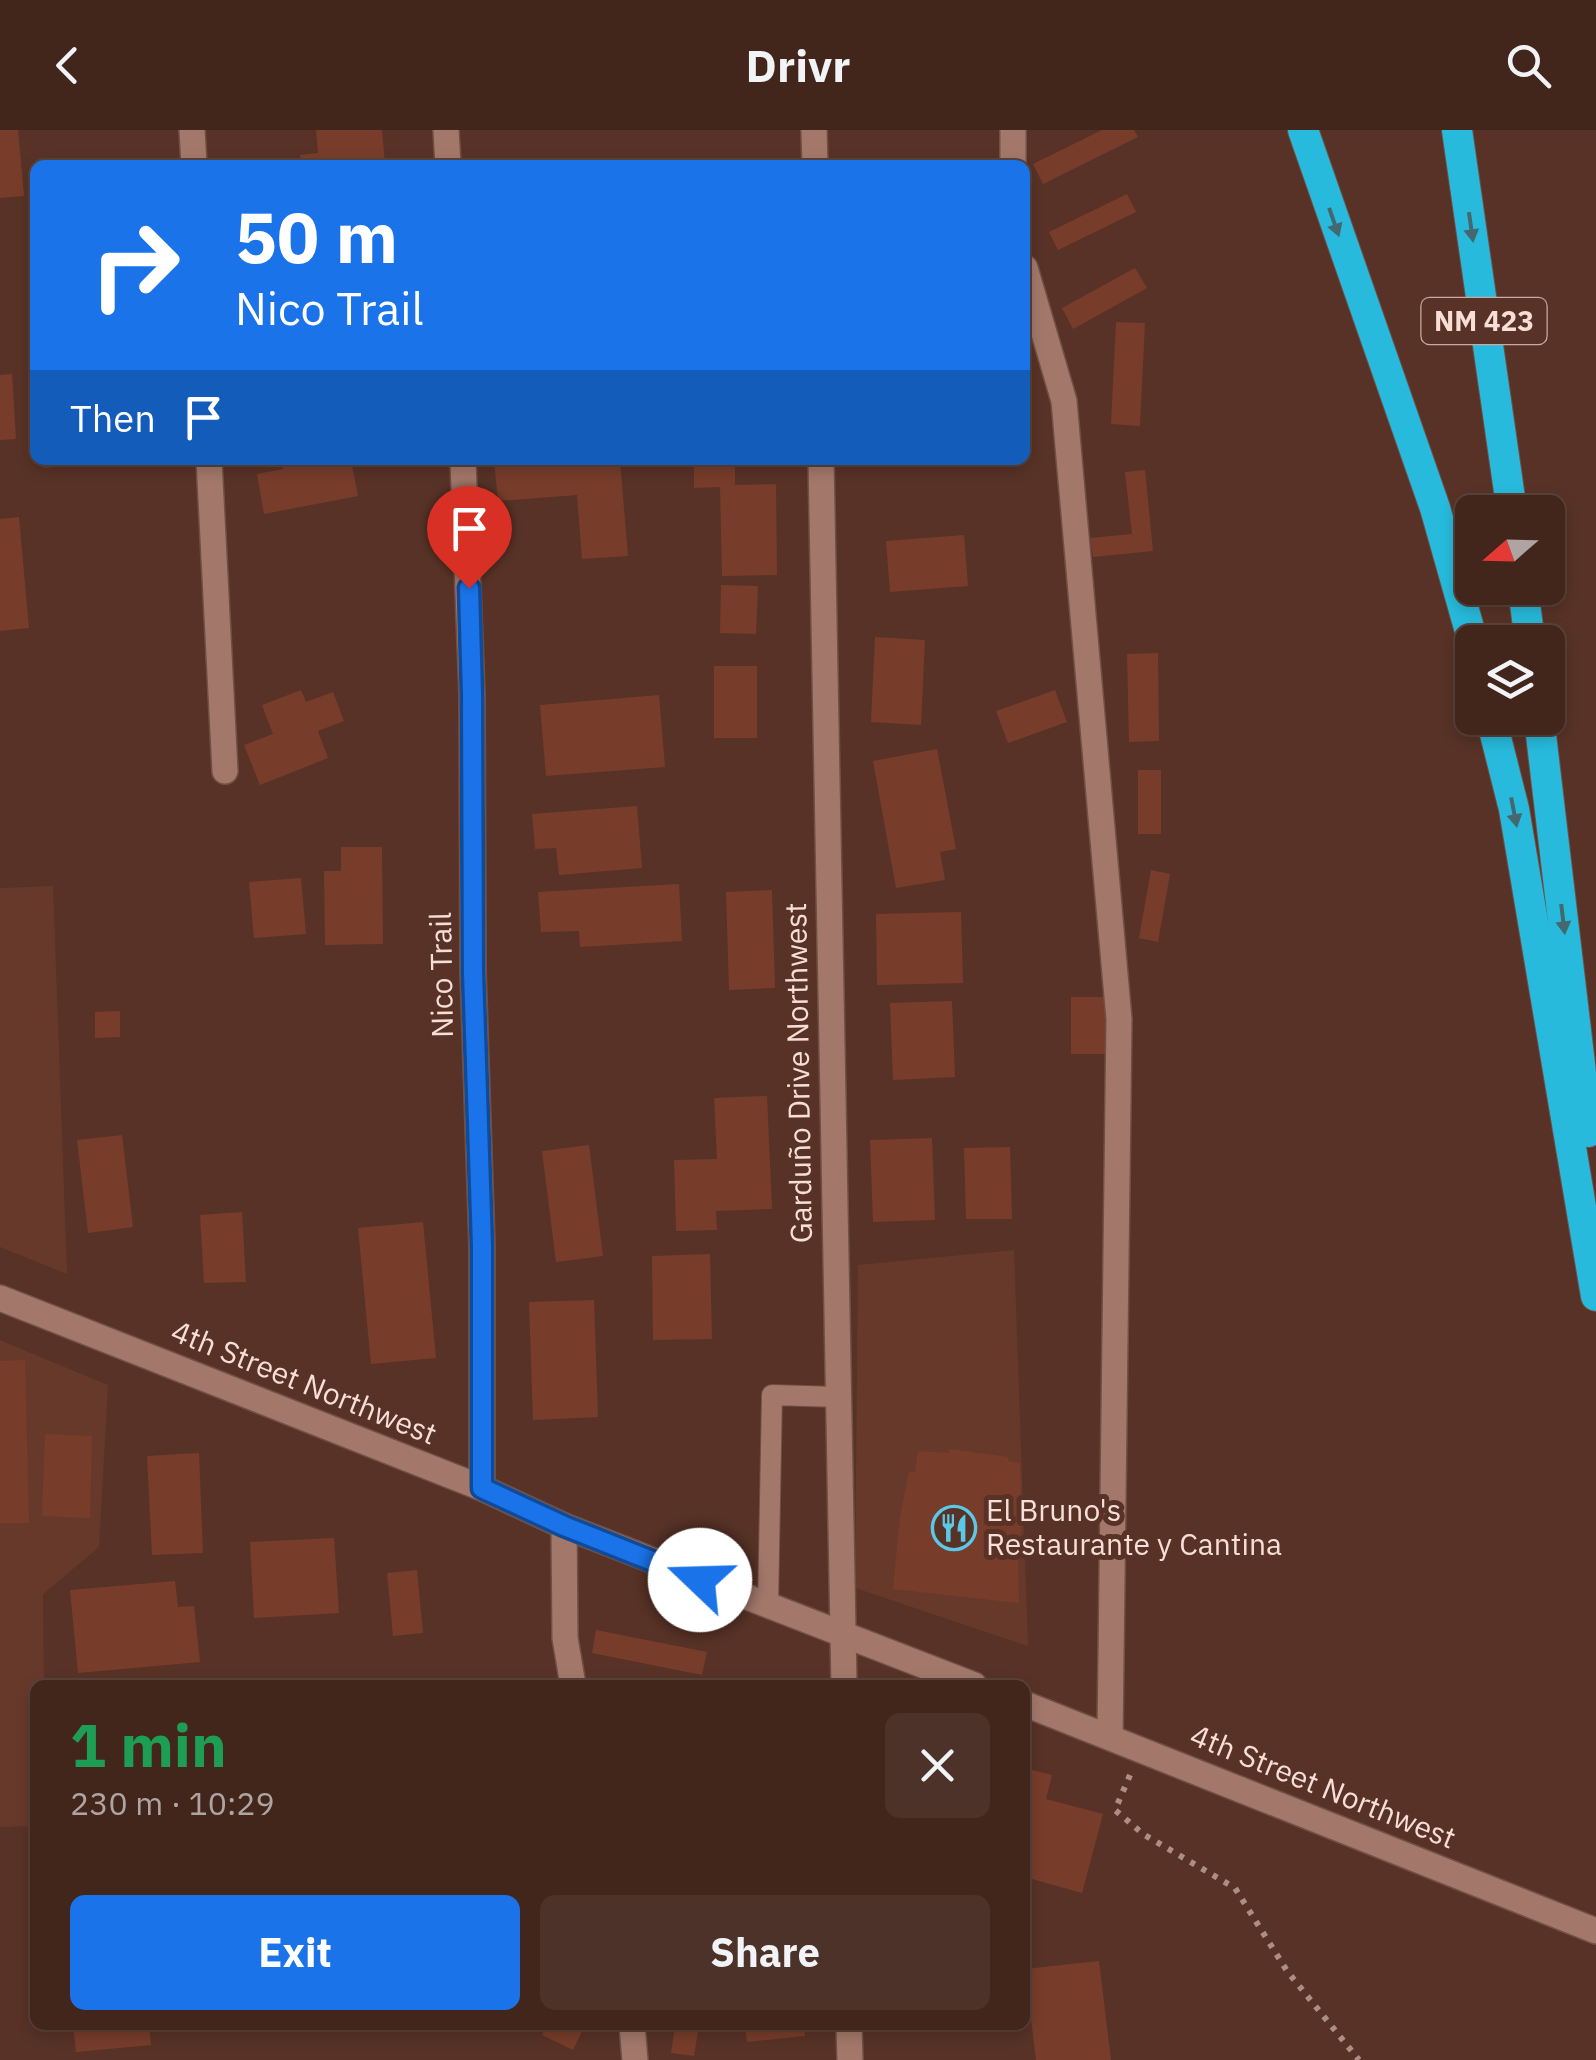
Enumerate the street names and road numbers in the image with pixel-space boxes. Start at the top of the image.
road number: NM 423 [1422,298,1546,344]
street label: Garduño Drive Northwest [775,902,820,1244]
street label: Nico Trail [420,912,461,1038]
street label: 4th Street Northwest [166,1311,443,1453]
street label: 4th Street Northwest [1185,1715,1462,1857]

